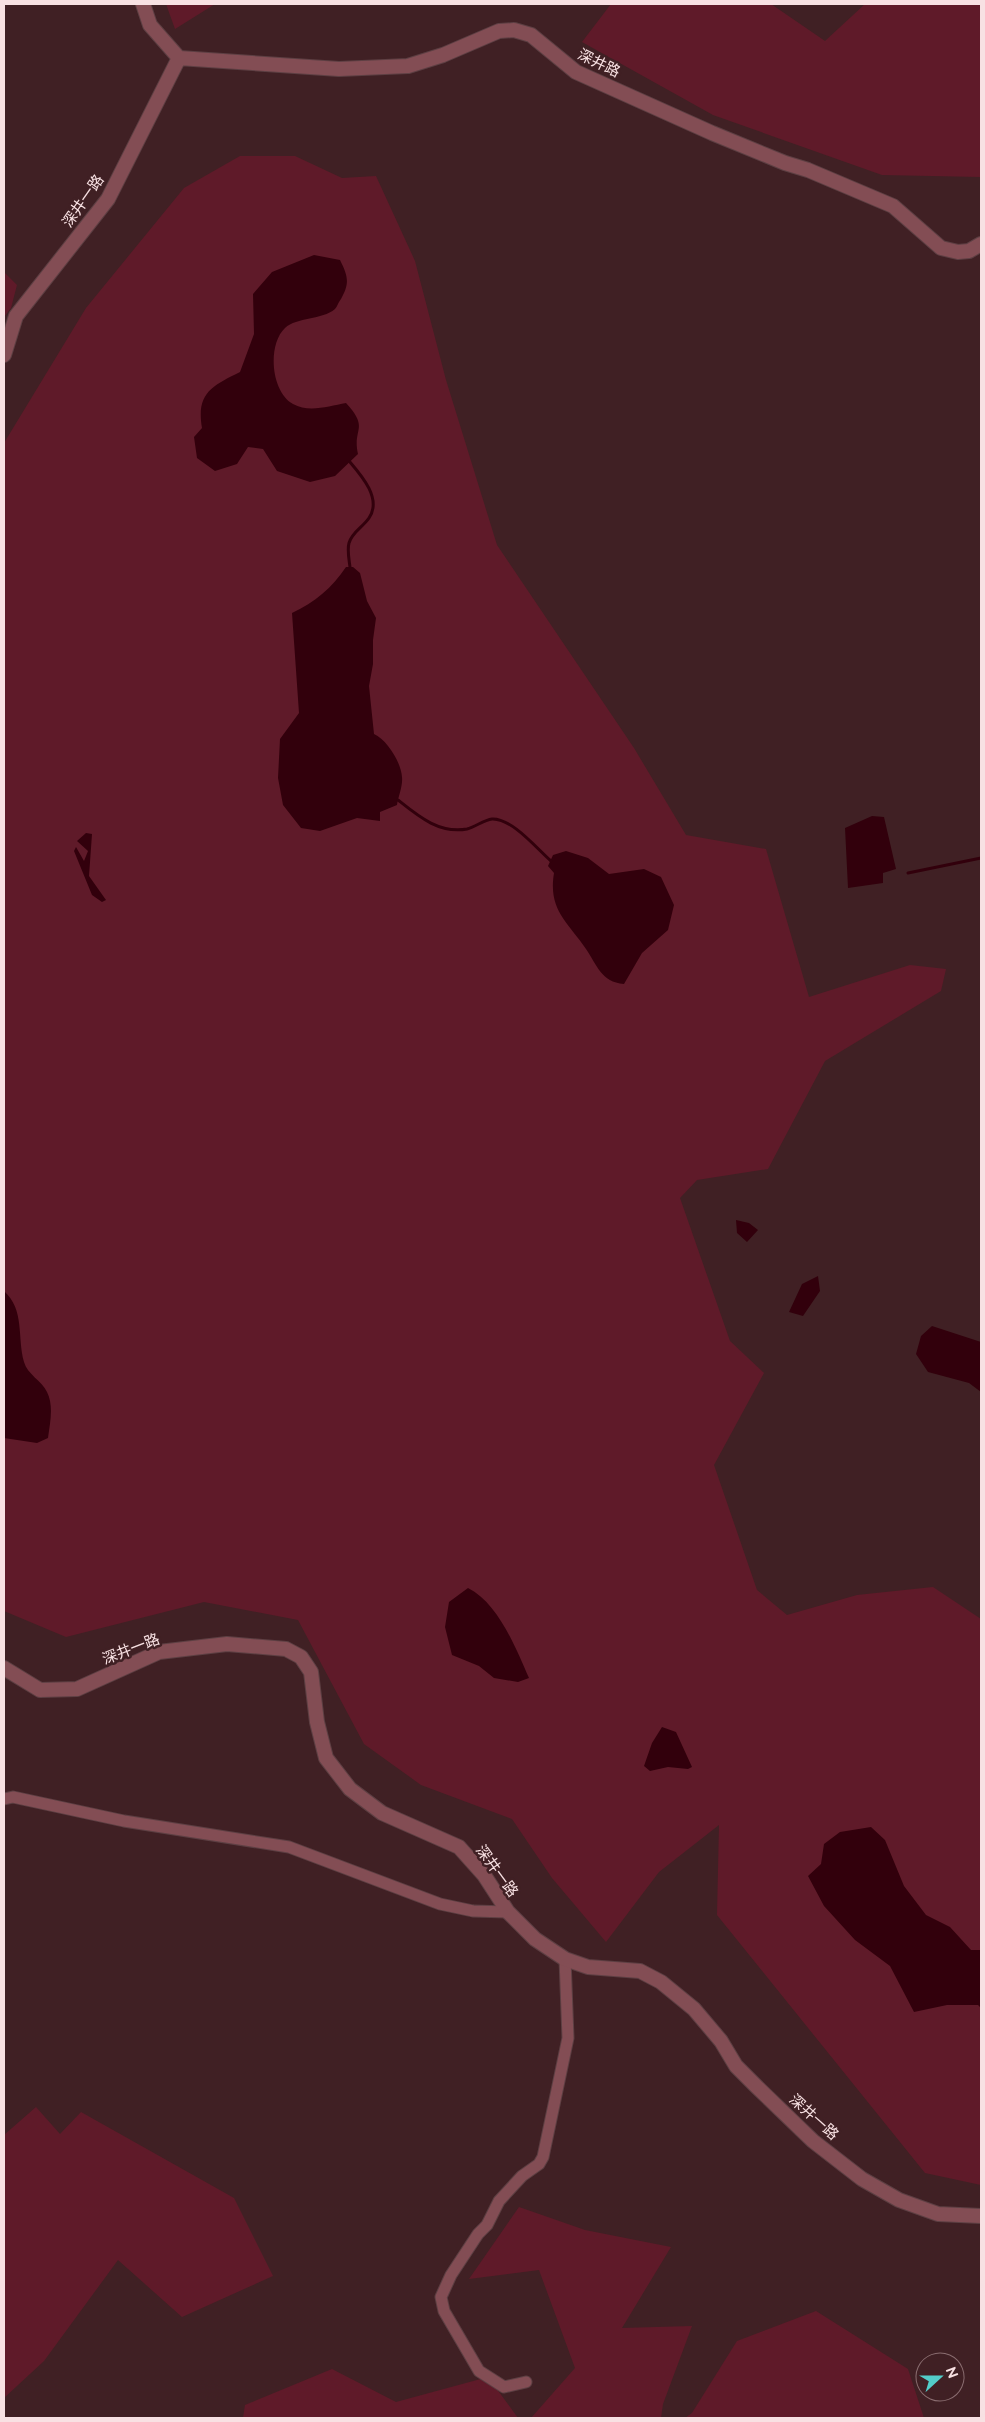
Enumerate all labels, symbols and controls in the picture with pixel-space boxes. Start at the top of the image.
street label: 深井路 [575,45,623,81]
street label: 深井一路 [58,171,108,231]
street label: 深井一路 [100,1630,162,1668]
street label: 深井一路 [472,1841,522,1901]
street label: 深井一路 [786,2090,842,2144]
north arrow [915,2352,965,2402]
text: N [943,2364,962,2380]

